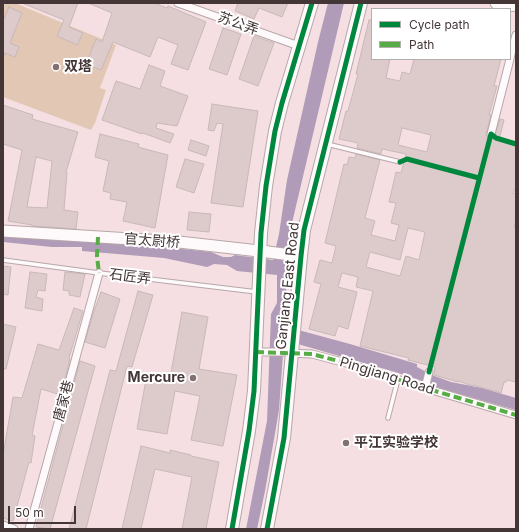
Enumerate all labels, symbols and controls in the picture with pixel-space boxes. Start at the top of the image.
legend [371,8,511,60]
street label: 苏公弄 [215,9,261,39]
text: Cycle path [409,17,470,32]
text: Path [409,37,434,52]
place label: 双塔 [64,59,92,75]
marker: 双塔 [51,62,61,72]
street label: Ganjiang East Road [273,221,303,351]
street label: 官太尉桥 [123,231,181,251]
street label: 石匠弄 [108,266,152,288]
street label: Pingjiang Road [337,354,437,398]
place label: Mercure [128,370,185,386]
marker: Mercure [188,373,198,383]
street label: 唐家巷 [50,379,78,423]
place label: 平江实验学校 [354,435,438,451]
marker: 平江实验学校 [341,438,351,448]
scale bar [10,498,78,524]
text: 50 m [15,505,44,520]

